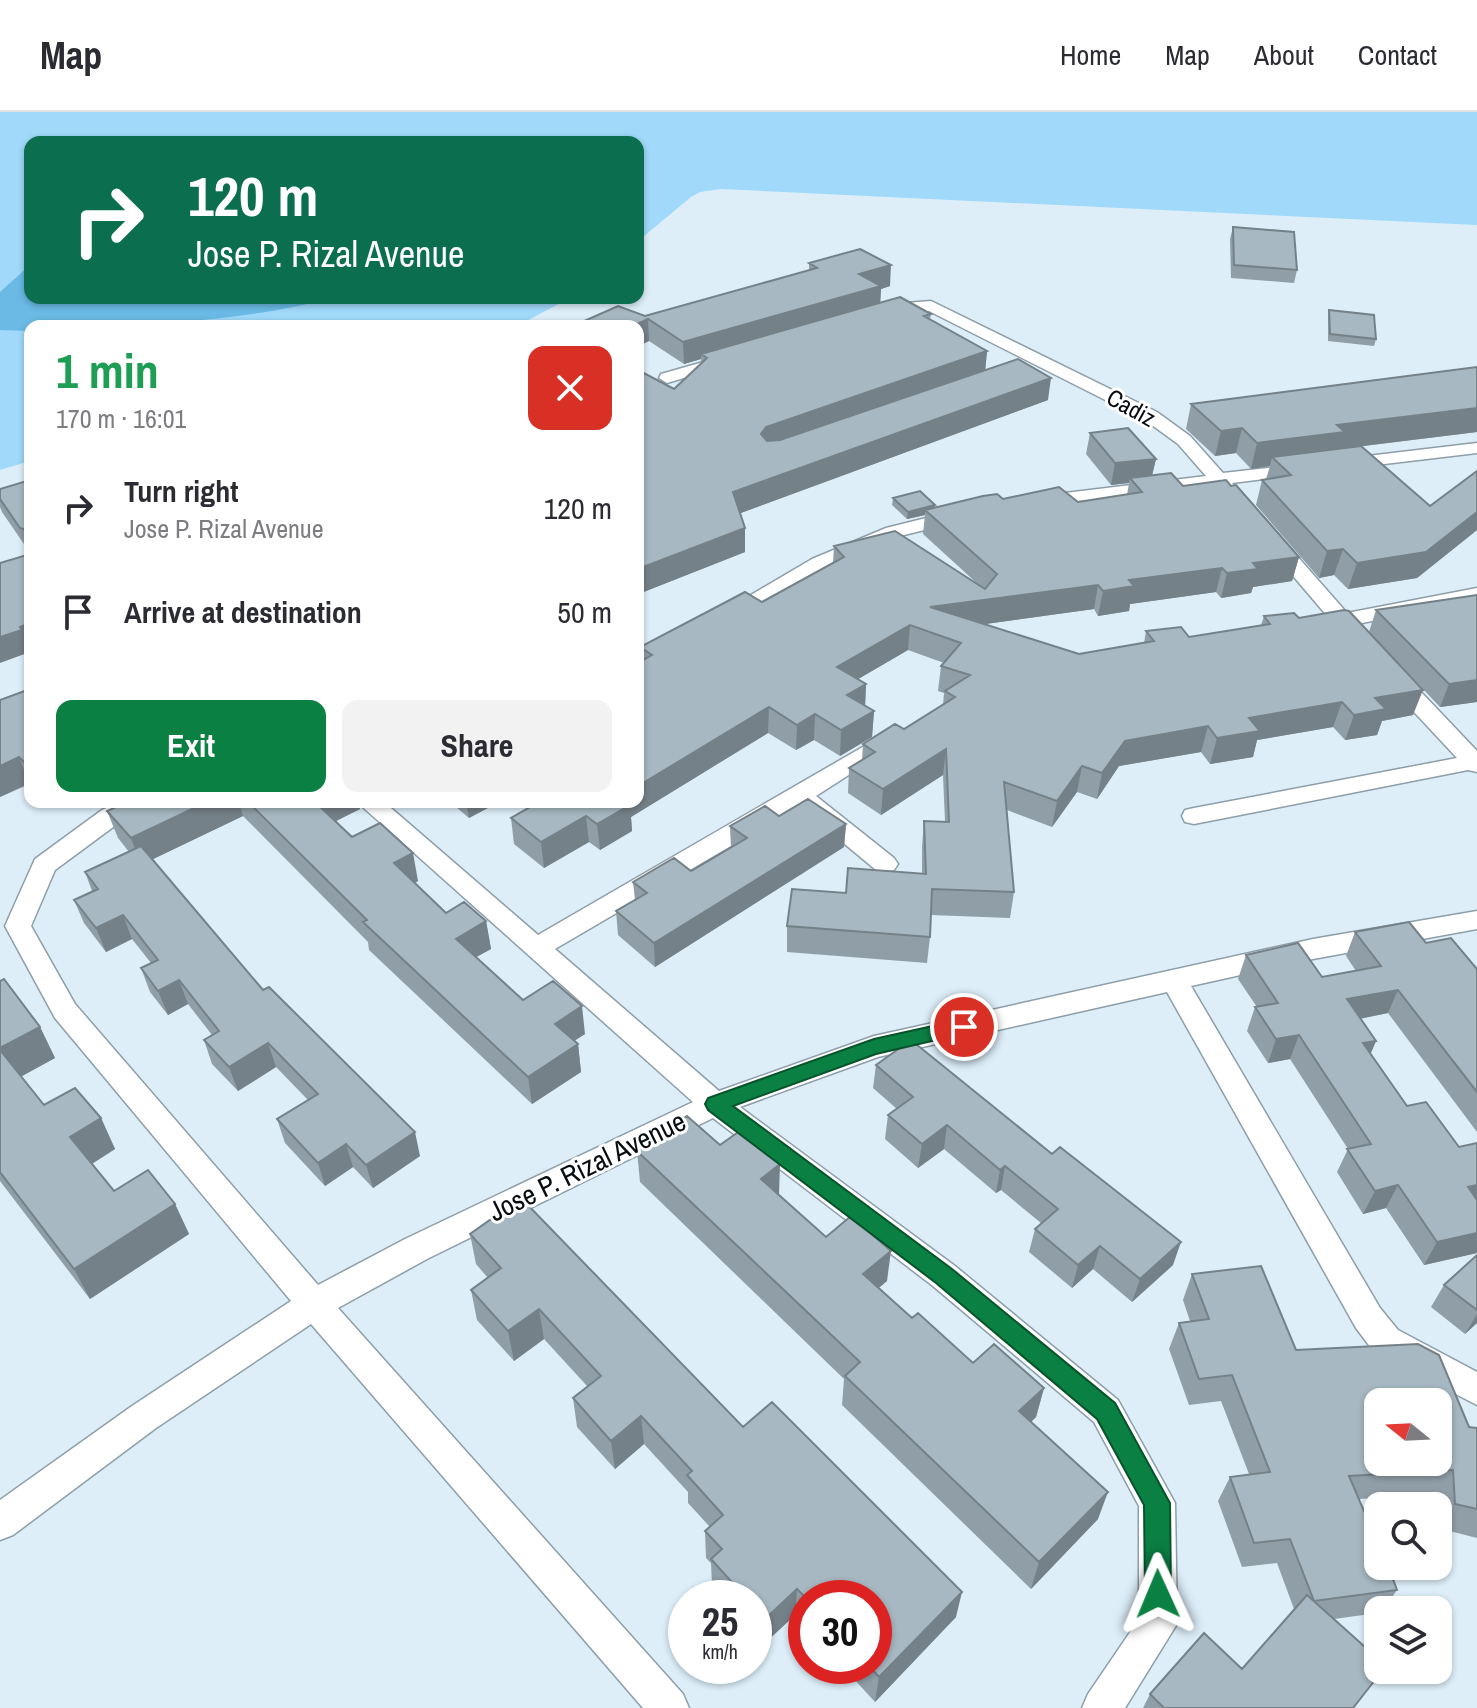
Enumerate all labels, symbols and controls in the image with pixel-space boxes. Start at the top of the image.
text: Map [40,30,102,81]
text: Home [1060,36,1121,74]
text: Map [1165,36,1210,74]
text: About [1254,36,1314,74]
text: Contact [1358,36,1437,74]
text: 120 m [188,158,318,233]
icon: right [56,168,160,272]
text: Jose P. Rizal Avenue [188,230,464,278]
text: 1 min [56,338,159,403]
button: close [528,346,612,430]
street label: Cadiz [1101,381,1162,434]
text: 170 m · 16:01 [56,401,186,436]
text: Turn right [124,471,238,511]
icon: right [56,486,100,530]
text: 120 m [544,488,612,528]
text: Jose P. Rizal Avenue [124,511,324,546]
icon: arrive [56,590,100,634]
text: Arrive at destination [124,592,362,632]
text: 50 m [557,592,612,632]
button: Exit [56,700,326,792]
button: Share [342,700,612,792]
pin [930,993,998,1061]
icon: arrive [942,1005,986,1049]
street label: Jose P. Rizal Avenue [482,1102,692,1230]
north arrow [1364,1388,1452,1476]
map controls [1364,1388,1452,1684]
button: search [1364,1492,1452,1580]
position arrow [1116,1552,1200,1636]
speed limit sign: 30 [788,1580,892,1684]
text: 25 [702,1595,738,1648]
button: layers [1364,1596,1452,1684]
text: km/h [702,1638,738,1665]

